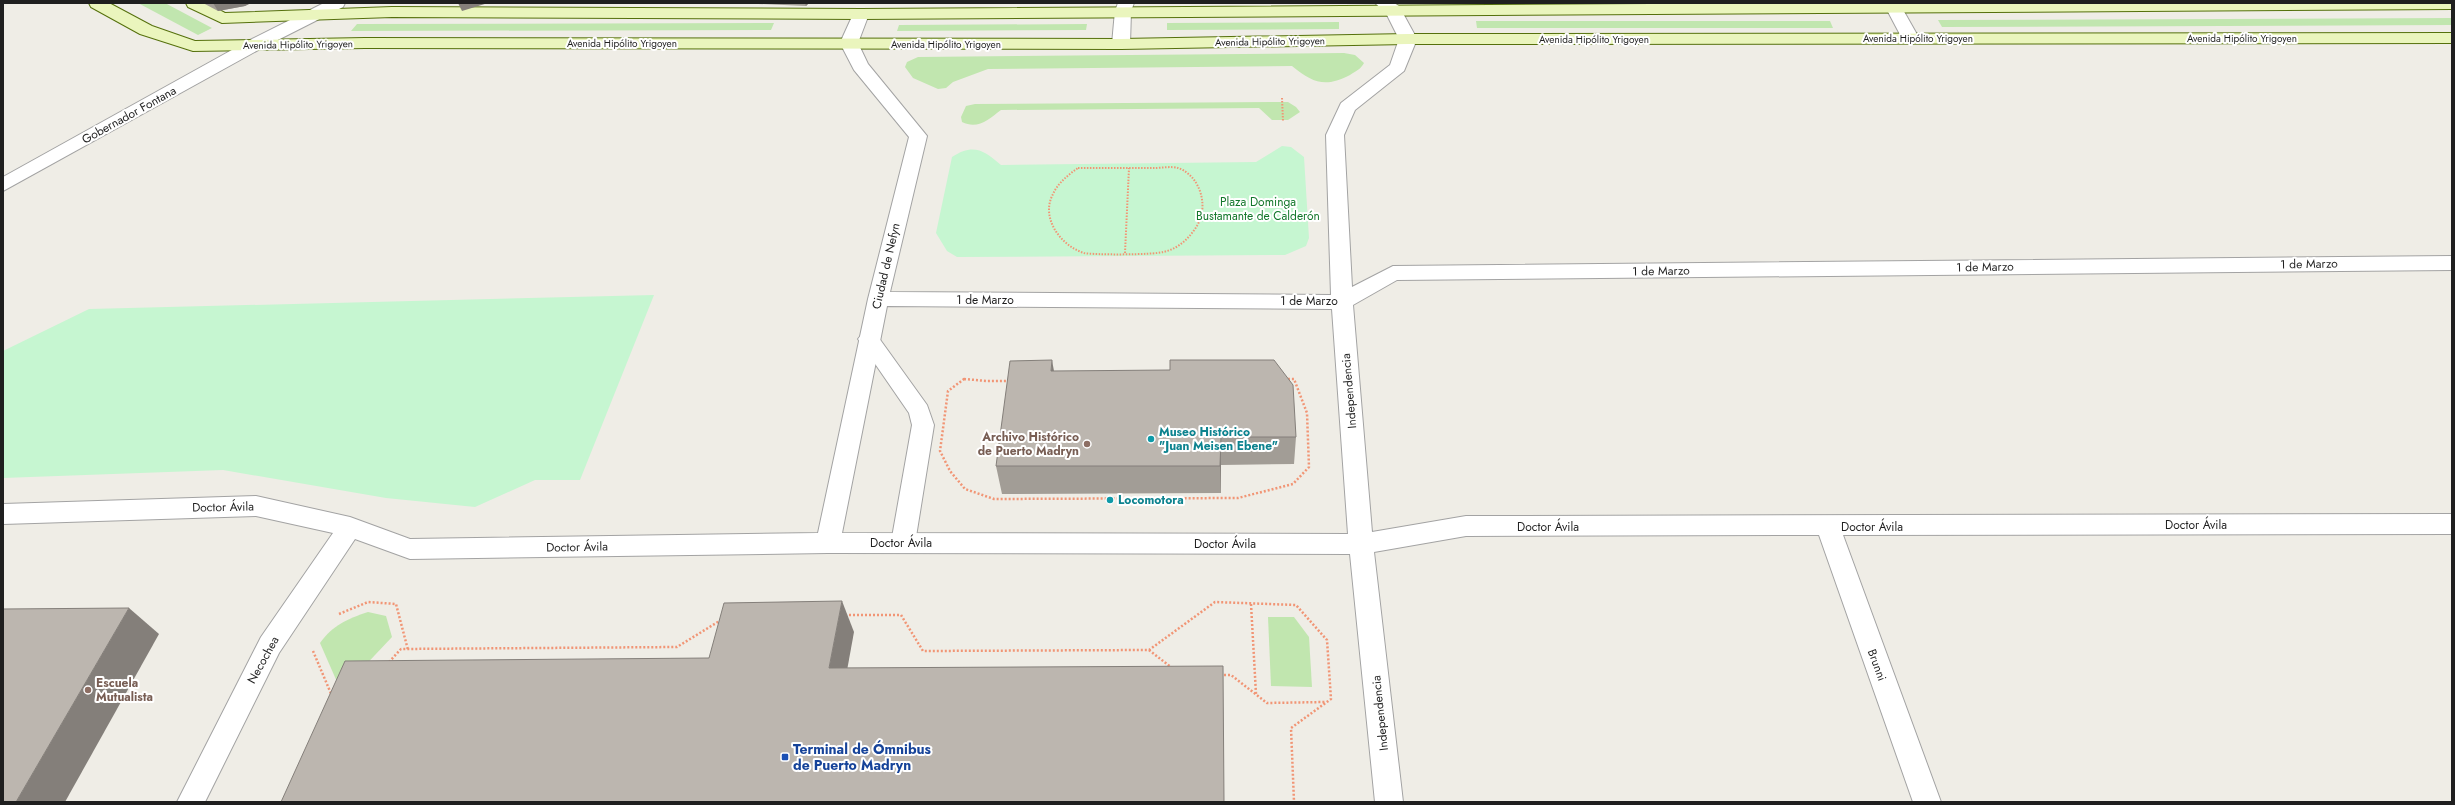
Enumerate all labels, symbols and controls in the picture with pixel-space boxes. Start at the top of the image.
street label: Avenida Hipólito Yrigoyen [1863,31,1973,46]
street label: Avenida Hipólito Yrigoyen [2187,31,2297,46]
street label: Avenida Hipólito Yrigoyen [1539,32,1649,47]
street label: Avenida Hipólito Yrigoyen [1215,33,1325,50]
street label: Avenida Hipólito Yrigoyen [243,36,353,53]
street label: Avenida Hipólito Yrigoyen [567,36,677,51]
street label: Avenida Hipólito Yrigoyen [891,37,1001,52]
street label: Gobernador Fontana [79,81,180,148]
park label: Plaza Dominga Bustamante de Calderón [1196,193,1320,225]
street label: Ciudad de Nefyn [867,221,905,311]
street label: 1 de Marzo [2280,254,2338,274]
street label: 1 de Marzo [1956,257,2014,277]
street label: 1 de Marzo [1632,261,1690,281]
street label: 1 de Marzo [956,291,1014,309]
street label: 1 de Marzo [1280,292,1338,310]
street label: Independencia [1337,352,1361,429]
place label: Museo Histórico "Juan Meisen Ebene" [1159,423,1278,455]
place label: Archivo Histórico de Puerto Madryn [978,428,1079,460]
marker: Museo Histórico "Juan Meisen Ebene" [1146,434,1156,444]
marker: Archivo Histórico de Puerto Madryn [1082,439,1092,449]
place label: Locomotora [1118,491,1184,509]
marker: Locomotora [1105,495,1115,505]
street label: Doctor Ávila [192,497,254,517]
street label: Doctor Ávila [2165,516,2227,534]
street label: Doctor Ávila [1517,518,1579,536]
street label: Doctor Ávila [1841,518,1903,536]
street label: Doctor Ávila [870,534,932,552]
street label: Doctor Ávila [1194,535,1256,553]
street label: Doctor Ávila [546,537,608,557]
street label: Necochea [243,633,284,687]
street label: Brunni [1863,646,1891,684]
place label: Escuela Mutualista [96,674,153,706]
street label: Independencia [1367,674,1393,751]
marker: Escuela Mutualista [83,685,93,695]
place label: Terminal de Ómnibus de Puerto Madryn [793,739,932,775]
marker: Terminal de Ómnibus de Puerto Madryn [780,752,790,762]

